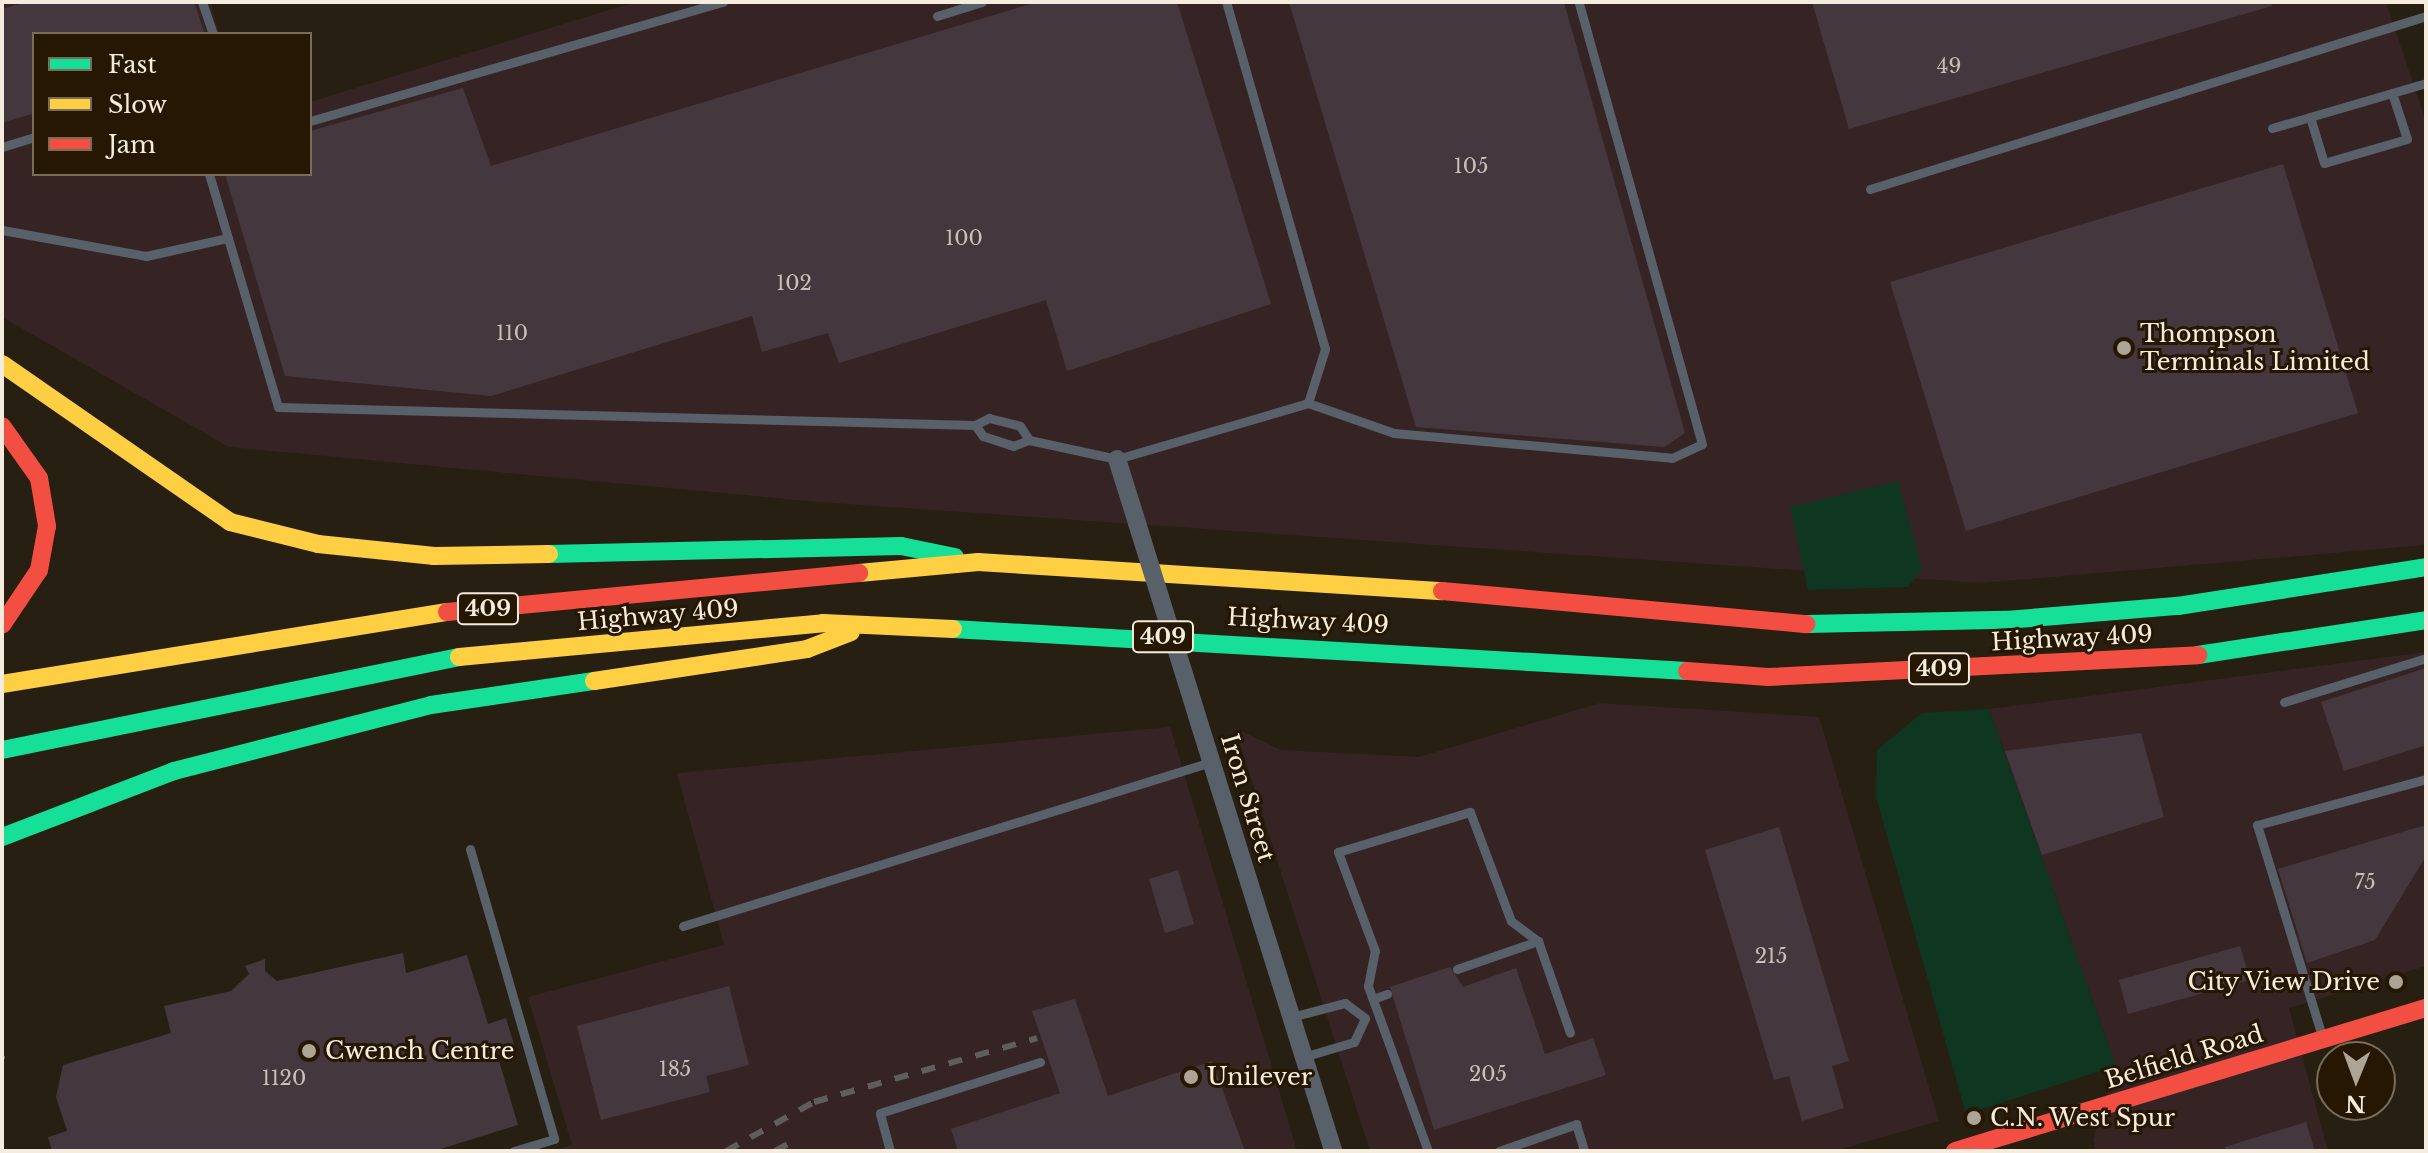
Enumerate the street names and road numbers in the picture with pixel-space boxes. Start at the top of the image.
road number: 409 [456,591,520,627]
street label: Highway 409 [576,594,740,636]
street label: Highway 409 [1226,602,1390,640]
road number: 409 [1131,619,1195,655]
street label: Highway 409 [1990,619,2154,657]
road number: 409 [1907,651,1971,687]
street label: Iron Street [1215,730,1281,866]
street label: Belfield Road [2101,1019,2267,1095]

